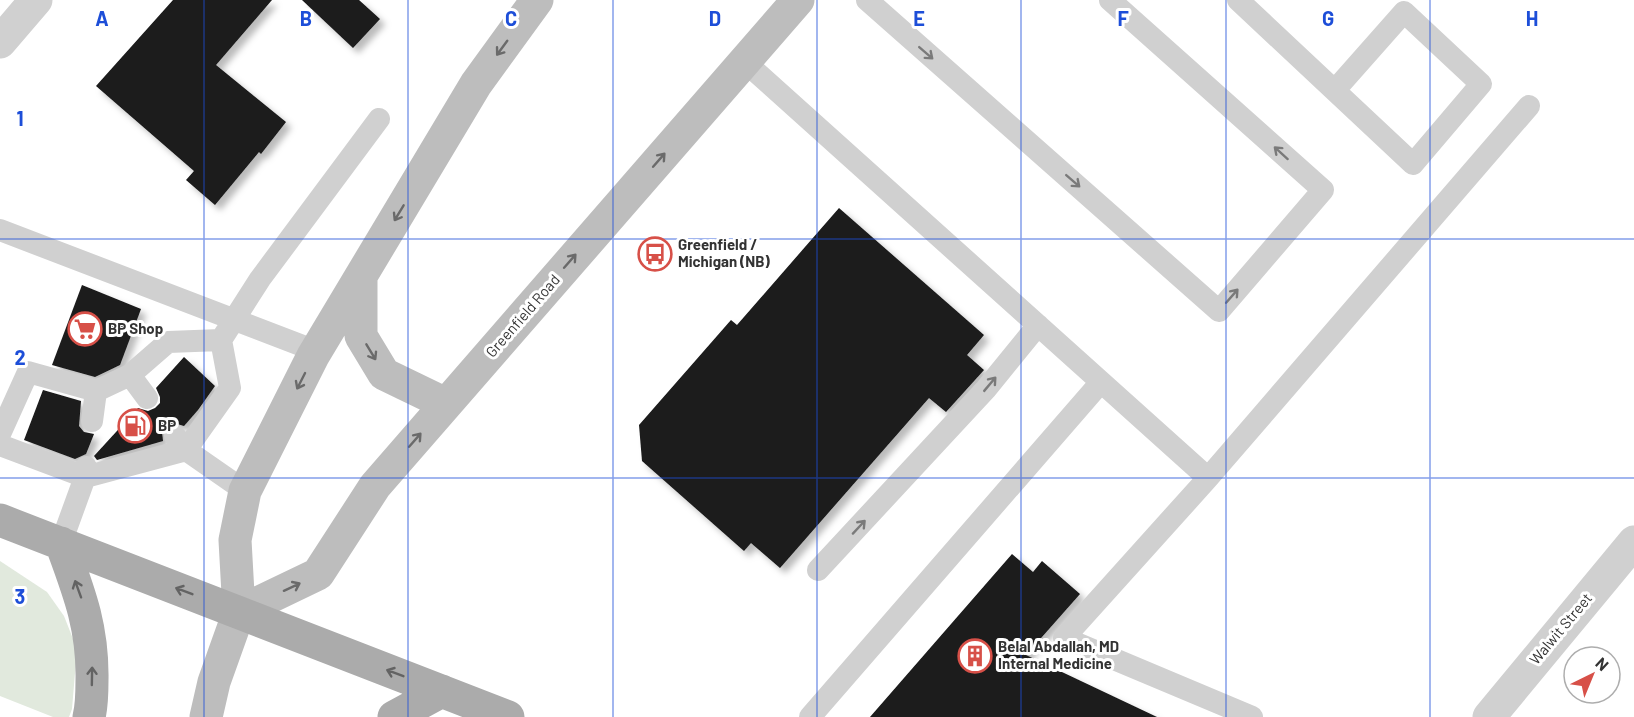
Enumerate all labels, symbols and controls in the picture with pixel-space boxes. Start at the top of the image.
text: A [95,6,109,30]
text: B [300,6,312,30]
text: C [505,6,517,30]
text: D [709,6,721,30]
text: E [913,6,925,30]
text: F [1117,6,1129,30]
text: G [1322,6,1334,30]
text: H [1526,6,1538,30]
one-way arrow [496,39,509,55]
one-way arrow [918,46,933,60]
text: 1 [16,106,24,130]
one-way arrow [1274,146,1289,160]
one-way arrow [652,153,666,168]
one-way arrow [1064,174,1080,188]
one-way arrow [393,204,405,221]
place label: Greenfield / Michigan (NB) [678,235,770,270]
bus stop icon: Greenfield / Michigan (NB) [637,236,673,272]
one-way arrow [564,253,577,269]
street label: Greenfield Road [481,270,563,360]
one-way arrow [1225,289,1239,304]
supermarket icon: BP Shop [67,311,103,347]
place label: BP Shop [108,319,163,337]
one-way arrow [365,343,377,360]
text: 2 [14,345,26,369]
one-way arrow [294,372,306,390]
one-way arrow [984,376,997,392]
fuel station icon: BP [117,408,153,444]
place label: BP [158,416,176,434]
one-way arrow [408,433,422,448]
one-way arrow [851,520,866,535]
one-way arrow [71,580,82,599]
one-way arrow [282,580,300,592]
text: 3 [15,584,25,608]
one-way arrow [175,585,194,596]
street label: Walwit Street [1525,589,1595,668]
place label: Belal Abdallah, MD Internal Medicine [998,637,1119,672]
building icon: Belal Abdallah, MD Internal Medicine [957,638,993,674]
north arrow [1562,645,1622,705]
text: N [1592,653,1613,674]
one-way arrow [86,667,98,687]
one-way arrow [386,667,405,678]

